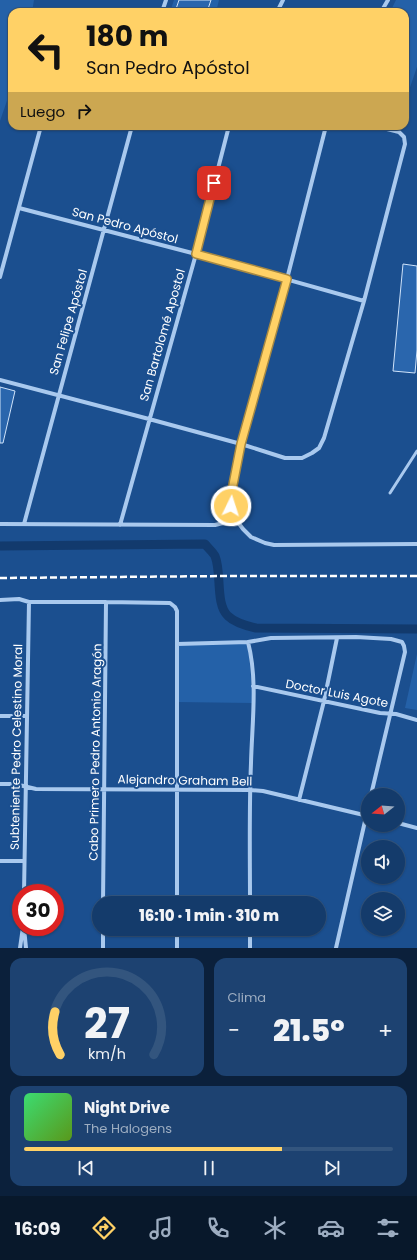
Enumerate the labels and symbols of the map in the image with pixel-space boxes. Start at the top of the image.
pin [197,166,231,200]
street label: San Pedro Apóstol [70,203,180,247]
street label: San Felipe Apóstol [45,267,91,377]
street label: San Bartolomé Apostol [135,267,189,403]
position arrow [210,485,252,527]
street label: Cabo Primero Pedro Antonio Aragón [85,643,105,861]
street label: Subteniente Pedro Celestino Moral [6,644,26,850]
street label: Doctor Luis Agote [284,675,390,711]
street label: Alejandro Graham Bell [118,770,253,790]
north arrow [361,788,405,832]
speed limit sign: 30 [12,884,64,936]

